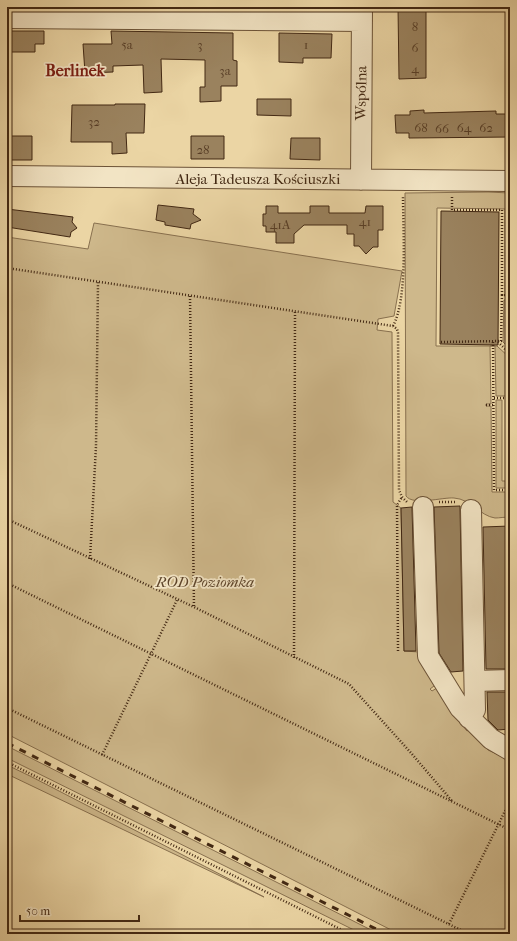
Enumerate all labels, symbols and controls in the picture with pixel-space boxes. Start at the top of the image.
house number: 8 [412,19,418,34]
house number: 5a [121,37,134,52]
house number: 3 [197,37,203,52]
house number: 1 [304,37,308,52]
house number: 6 [411,40,419,55]
district label: Berlinek [45,61,106,80]
house number: 4 [411,61,419,76]
house number: 3a [219,63,232,78]
street label: Wspólna [352,64,370,122]
house number: 32 [88,114,100,129]
house number: 68 [414,120,428,135]
house number: 64 [457,120,472,135]
house number: 62 [479,120,493,135]
house number: 66 [435,121,450,136]
house number: 28 [196,142,210,157]
street label: Aleja Tadeusza Kościuszki [175,170,341,188]
house number: 41 [359,214,371,229]
house number: 41A [270,217,291,232]
park label: ROD Poziomka [155,573,254,591]
scale bar [20,897,139,923]
text: 50 m [26,904,50,918]

